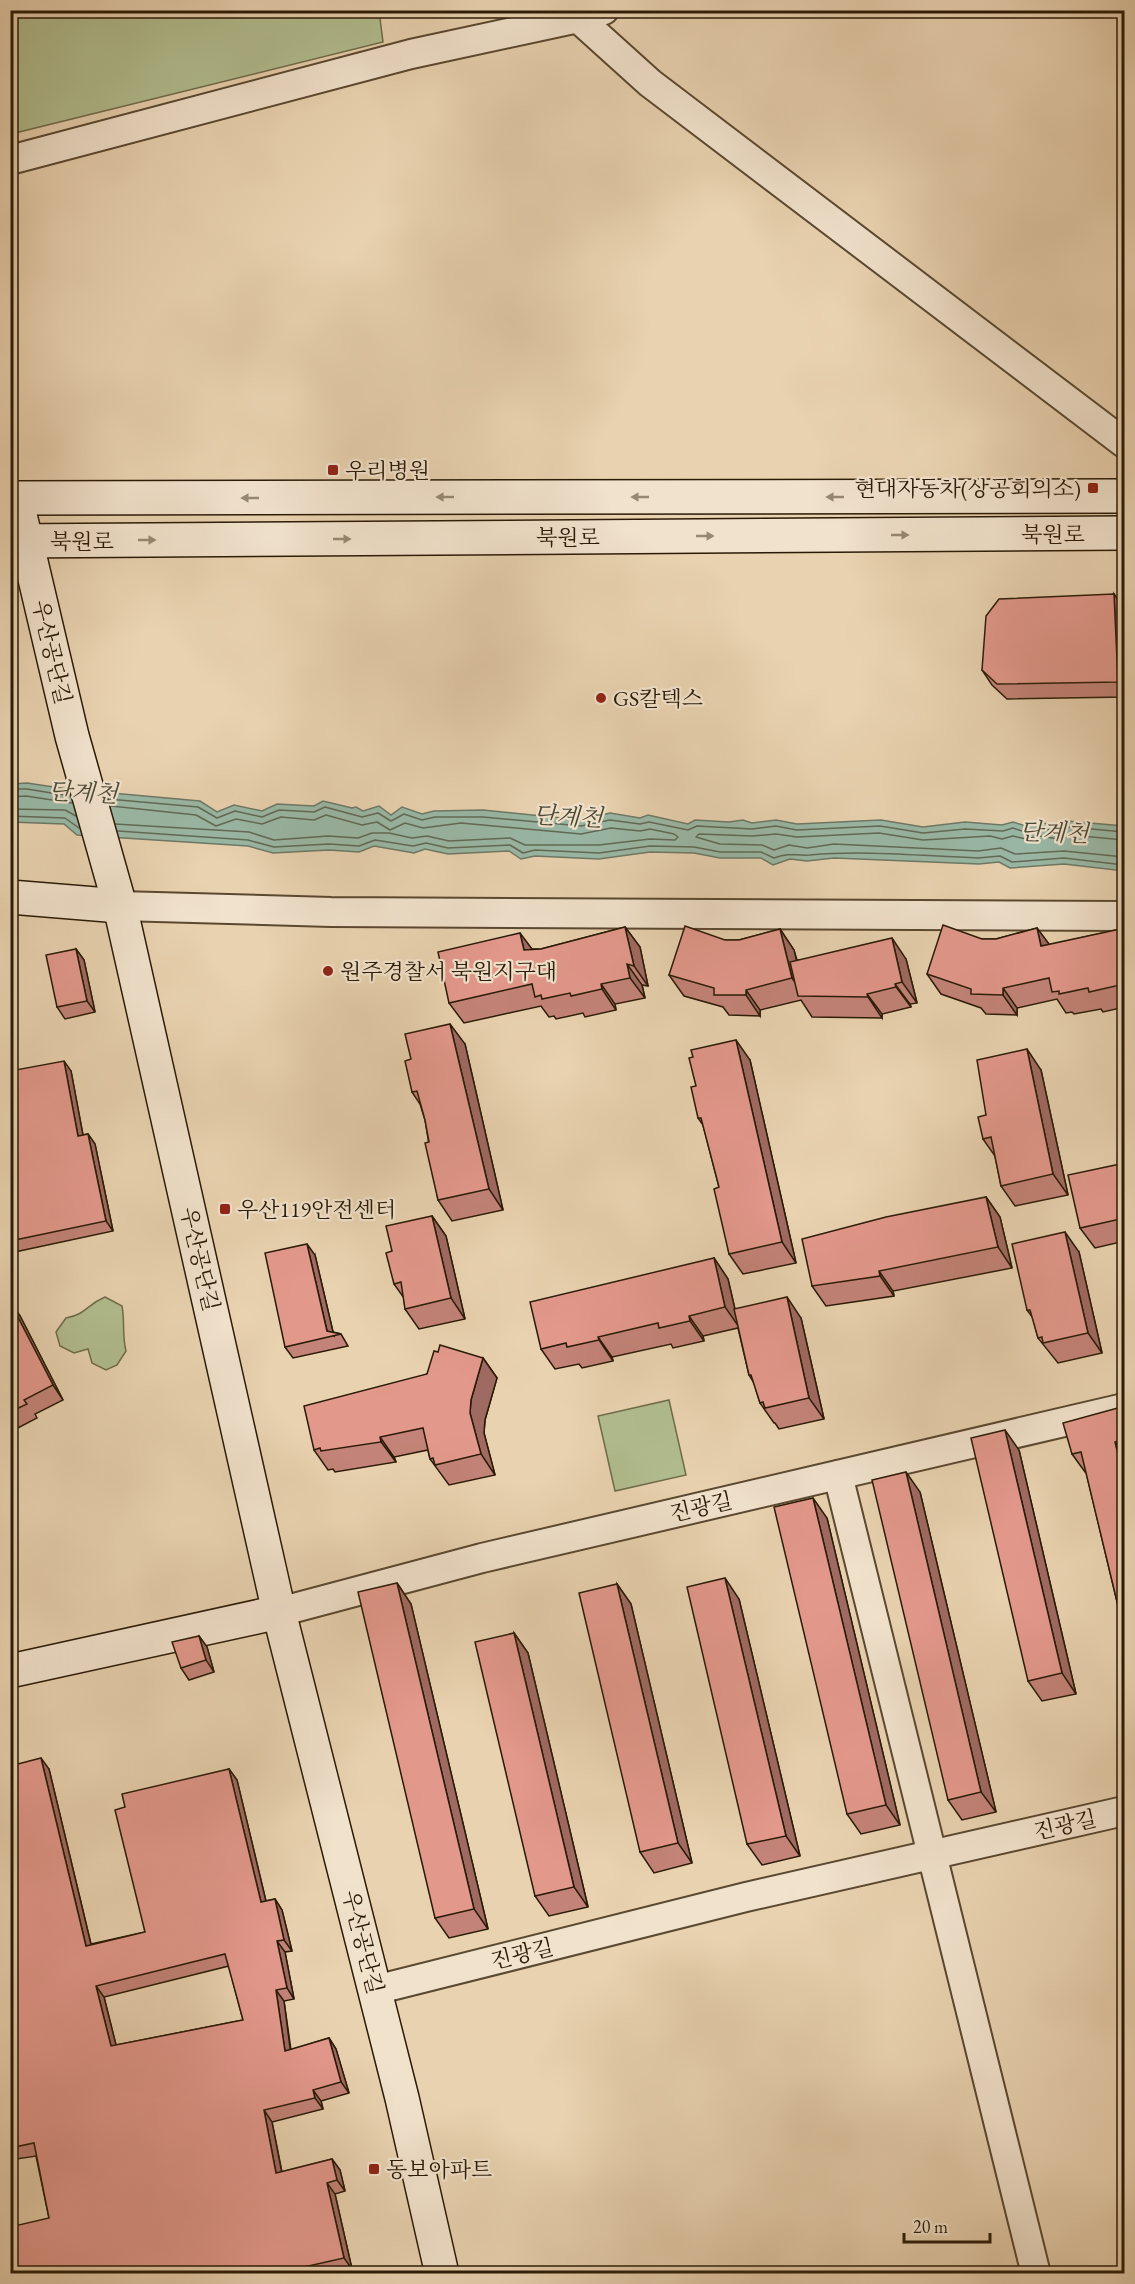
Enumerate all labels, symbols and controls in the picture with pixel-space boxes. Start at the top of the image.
place label: 우리병원 [345,456,430,485]
marker: 우리병원 [326,463,340,477]
place label: 현대자동차(상공회의소) [855,474,1081,503]
marker: 현대자동차(상공회의소) [1086,481,1100,495]
one-way arrow [631,492,650,502]
one-way arrow [826,492,845,502]
one-way arrow [241,493,260,503]
one-way arrow [436,493,455,502]
street label: 북원로 [1021,520,1085,549]
street label: 북원로 [536,523,600,552]
street label: 북원로 [50,527,114,556]
one-way arrow [891,530,910,540]
one-way arrow [696,532,715,541]
one-way arrow [333,534,352,544]
one-way arrow [138,536,157,545]
street label: 우산공단길 [26,597,78,707]
place label: GS칼텍스 [613,684,703,713]
marker: GS칼텍스 [594,691,608,705]
water label: 단계천 [47,775,120,809]
water label: 단계천 [532,799,605,833]
water label: 단계천 [1019,815,1091,849]
place label: 원주경찰서 북원지구대 [340,957,557,986]
marker: 원주경찰서 북원지구대 [321,964,335,978]
place label: 우산119안전센터 [237,1195,396,1224]
marker: 우산119안전센터 [218,1202,232,1216]
street label: 우산공단길 [174,1204,226,1314]
street label: 진광길 [667,1486,735,1528]
street label: 진광길 [1031,1804,1099,1846]
street label: 우산공단길 [336,1887,390,1997]
street label: 진광길 [488,1932,556,1976]
place label: 동보아파트 [386,2155,492,2184]
marker: 동보아파트 [367,2162,381,2176]
scale bar [904,2206,990,2244]
text: 20 m [913,2215,948,2238]

